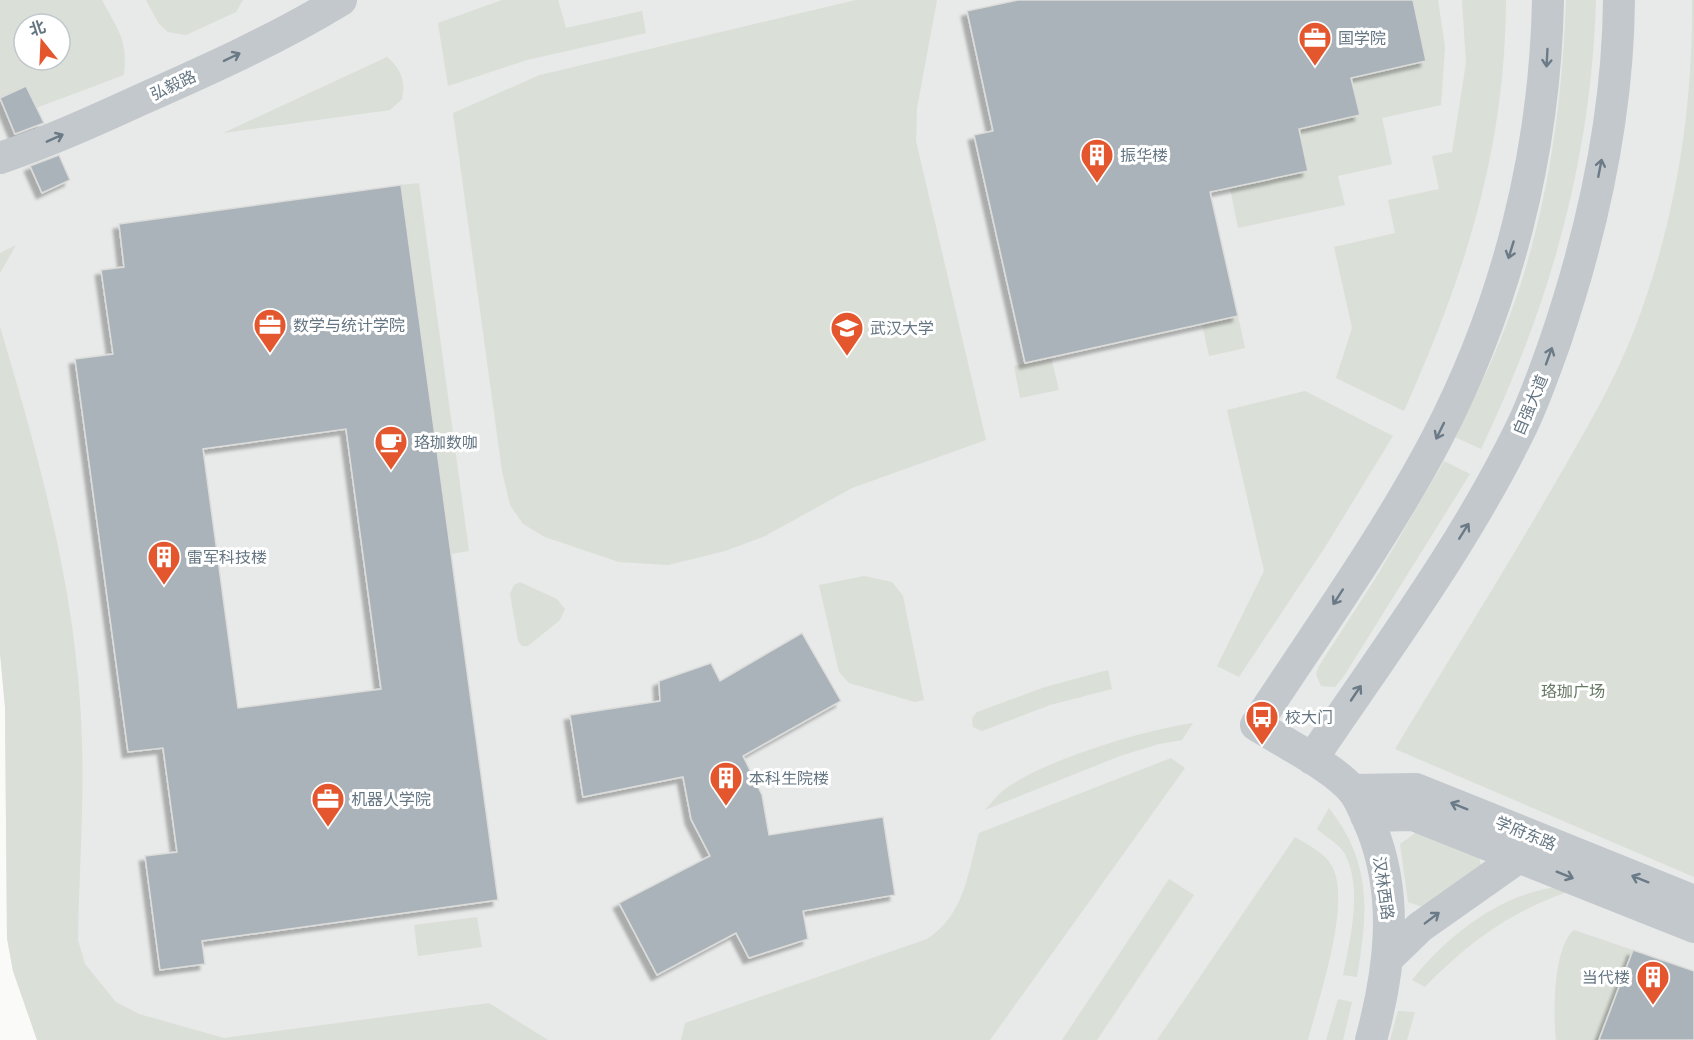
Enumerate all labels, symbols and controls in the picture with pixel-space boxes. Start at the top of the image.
north arrow [12,12,72,72]
text: 北 [27,16,48,39]
office icon: 国学院 [1297,20,1333,67]
place label: 国学院 [1338,28,1386,47]
one-way arrow [1541,48,1552,68]
one-way arrow [223,51,241,63]
street label: 弘毅路 [147,66,199,103]
one-way arrow [45,132,63,143]
building icon: 振华楼 [1079,137,1115,184]
place label: 振华楼 [1120,145,1168,164]
one-way arrow [1595,159,1606,178]
one-way arrow [1505,240,1516,259]
office icon: 数学与统计学院 [252,307,288,354]
school or university icon: 武汉大学 [829,310,865,357]
place label: 数学与统计学院 [293,315,405,334]
place label: 武汉大学 [870,318,934,337]
one-way arrow [1545,347,1556,366]
street label: 自强大道 [1508,372,1551,438]
one-way arrow [1434,422,1446,440]
cafe icon: 珞珈数咖 [373,424,409,471]
place label: 珞珈数咖 [414,432,478,451]
one-way arrow [1458,523,1470,540]
building icon: 雷军科技楼 [146,539,182,586]
place label: 雷军科技楼 [187,547,267,566]
one-way arrow [1332,588,1344,605]
park label: 珞珈广场 [1541,681,1605,700]
one-way arrow [1350,686,1362,702]
bus stop icon: 校大门 [1244,699,1280,746]
place label: 校大门 [1285,707,1333,726]
building icon: 本科生院楼 [708,760,744,807]
place label: 本科生院楼 [749,768,829,787]
office icon: 机器人学院 [310,781,346,828]
place label: 机器人学院 [351,789,431,808]
one-way arrow [1450,800,1469,811]
street label: 学府东路 [1493,812,1559,853]
street label: 汉林西路 [1371,855,1398,921]
one-way arrow [1555,870,1574,881]
one-way arrow [1631,873,1649,884]
one-way arrow [1423,912,1439,925]
building icon: 当代楼 [1635,959,1671,1006]
place label: 当代楼 [1582,967,1630,986]

